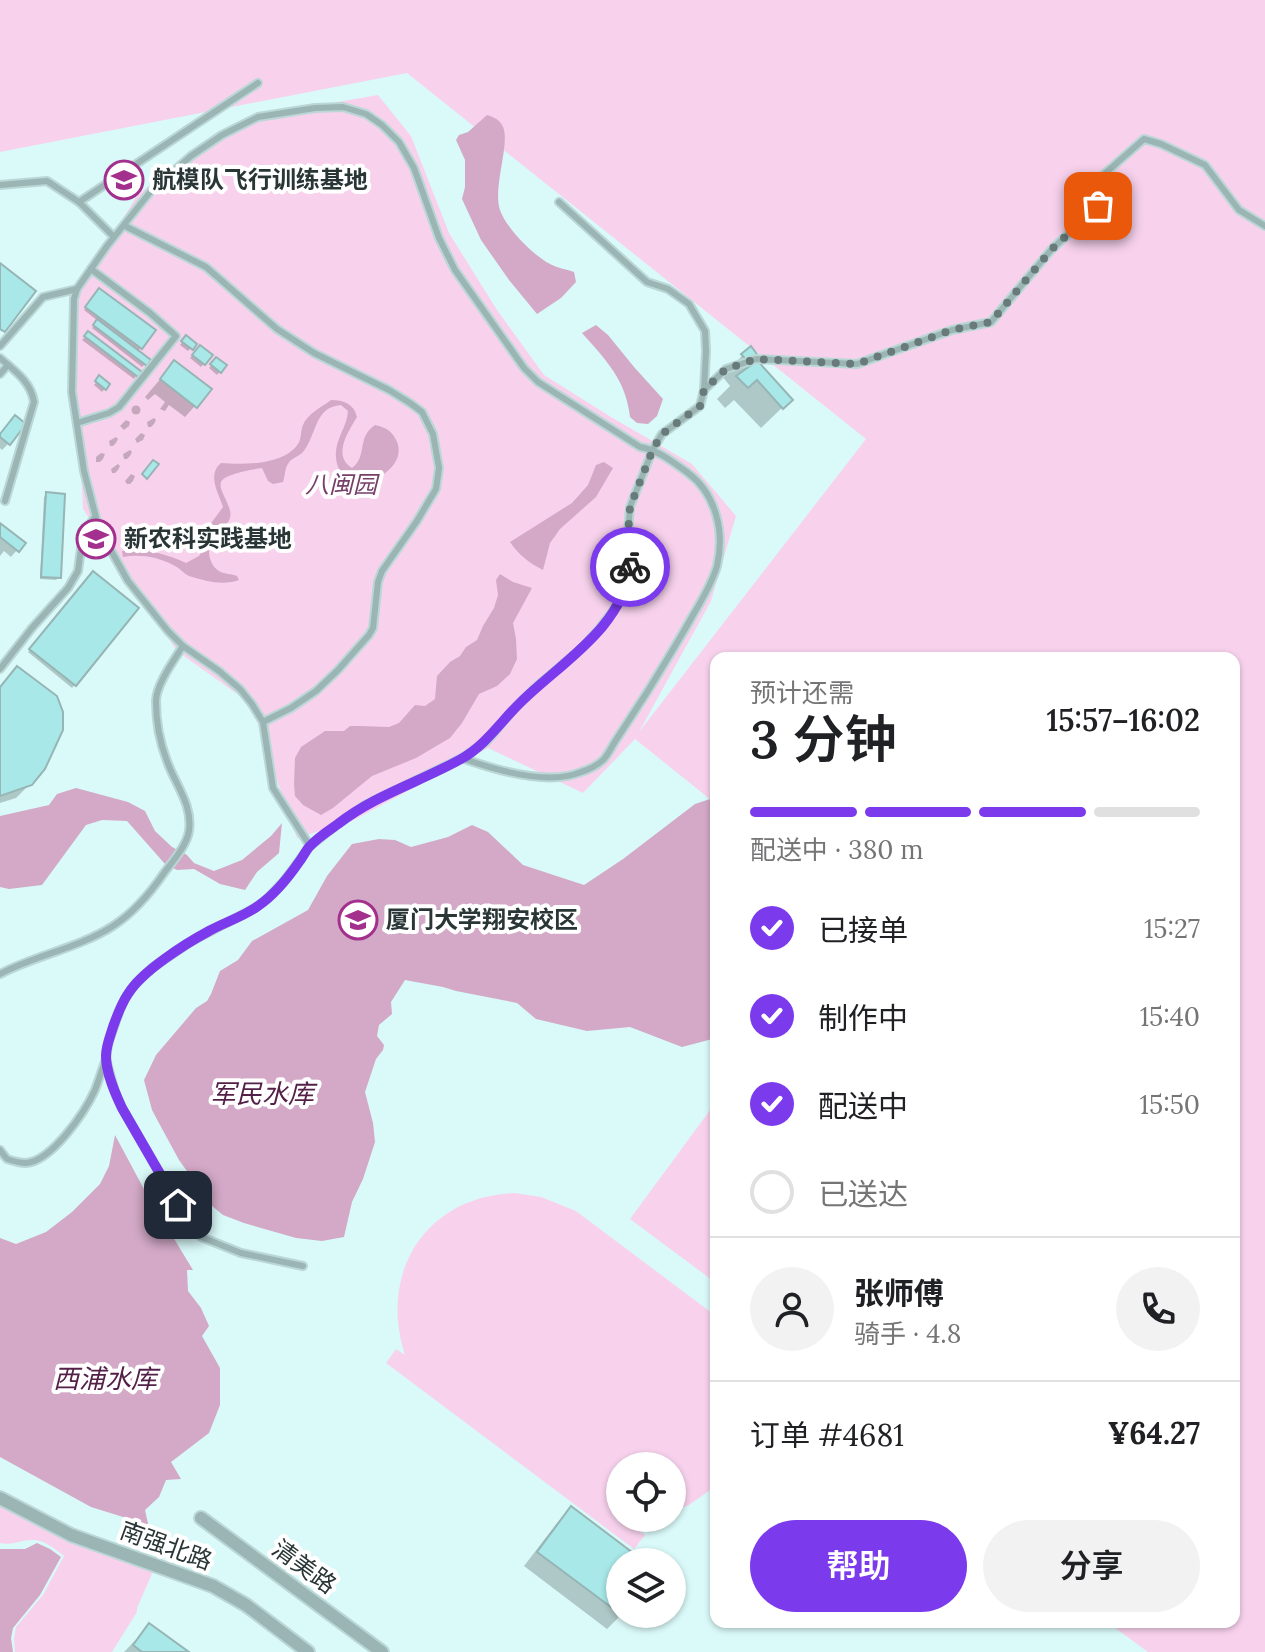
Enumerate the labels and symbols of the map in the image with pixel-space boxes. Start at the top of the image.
school or university icon: 航模队飞行训练基地 [103,159,145,201]
place label: 航模队飞行训练基地 [152,164,368,195]
pin [1064,172,1132,240]
park label: 八闽园 [305,469,380,500]
school or university icon: 新农科实践基地 [75,518,117,560]
place label: 新农科实践基地 [124,523,292,554]
courier [590,527,670,607]
school or university icon: 厦门大学翔安校区 [337,899,379,941]
place label: 厦门大学翔安校区 [386,904,578,935]
water label: 军民水库 [210,1077,318,1110]
pin [144,1171,212,1239]
water label: 西浦水库 [53,1362,161,1395]
street label: 南强北路 [116,1515,217,1577]
street label: 清美路 [266,1533,343,1600]

